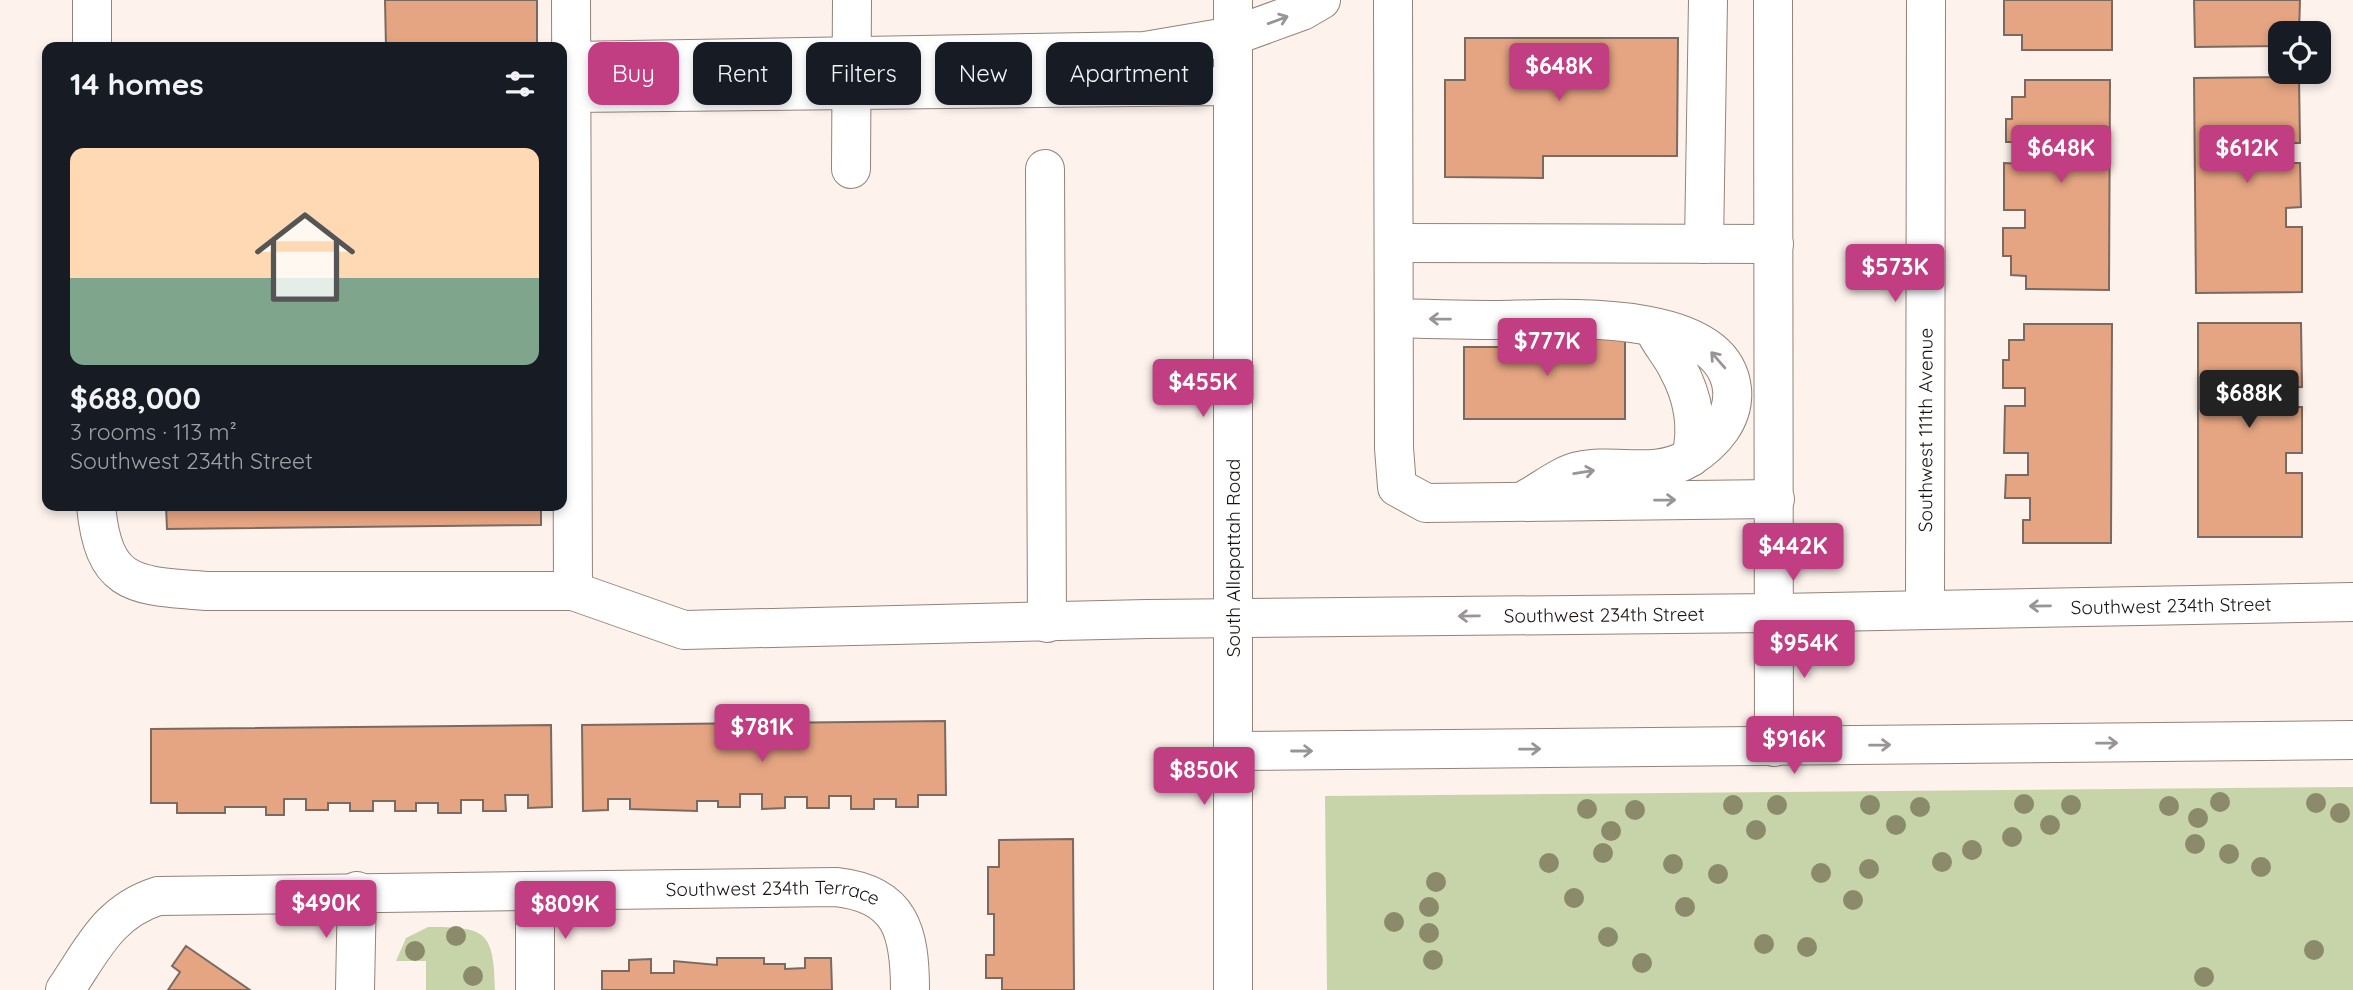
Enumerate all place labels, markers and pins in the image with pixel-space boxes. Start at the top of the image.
pin: $648K [1510,43,1608,103]
pin: $648K [2012,125,2110,185]
pin: $612K [2198,125,2296,185]
pin: $573K [1846,244,1944,304]
pin: $777K [1498,318,1596,378]
pin: $455K [1154,360,1252,419]
pin: $688K [2200,370,2298,430]
pin: $442K [1744,524,1842,583]
pin: $954K [1755,620,1853,680]
pin: $781K [713,704,811,764]
pin: $916K [1745,716,1843,776]
pin: $850K [1155,748,1253,807]
pin: $490K [277,880,375,940]
pin: $809K [516,881,614,941]

